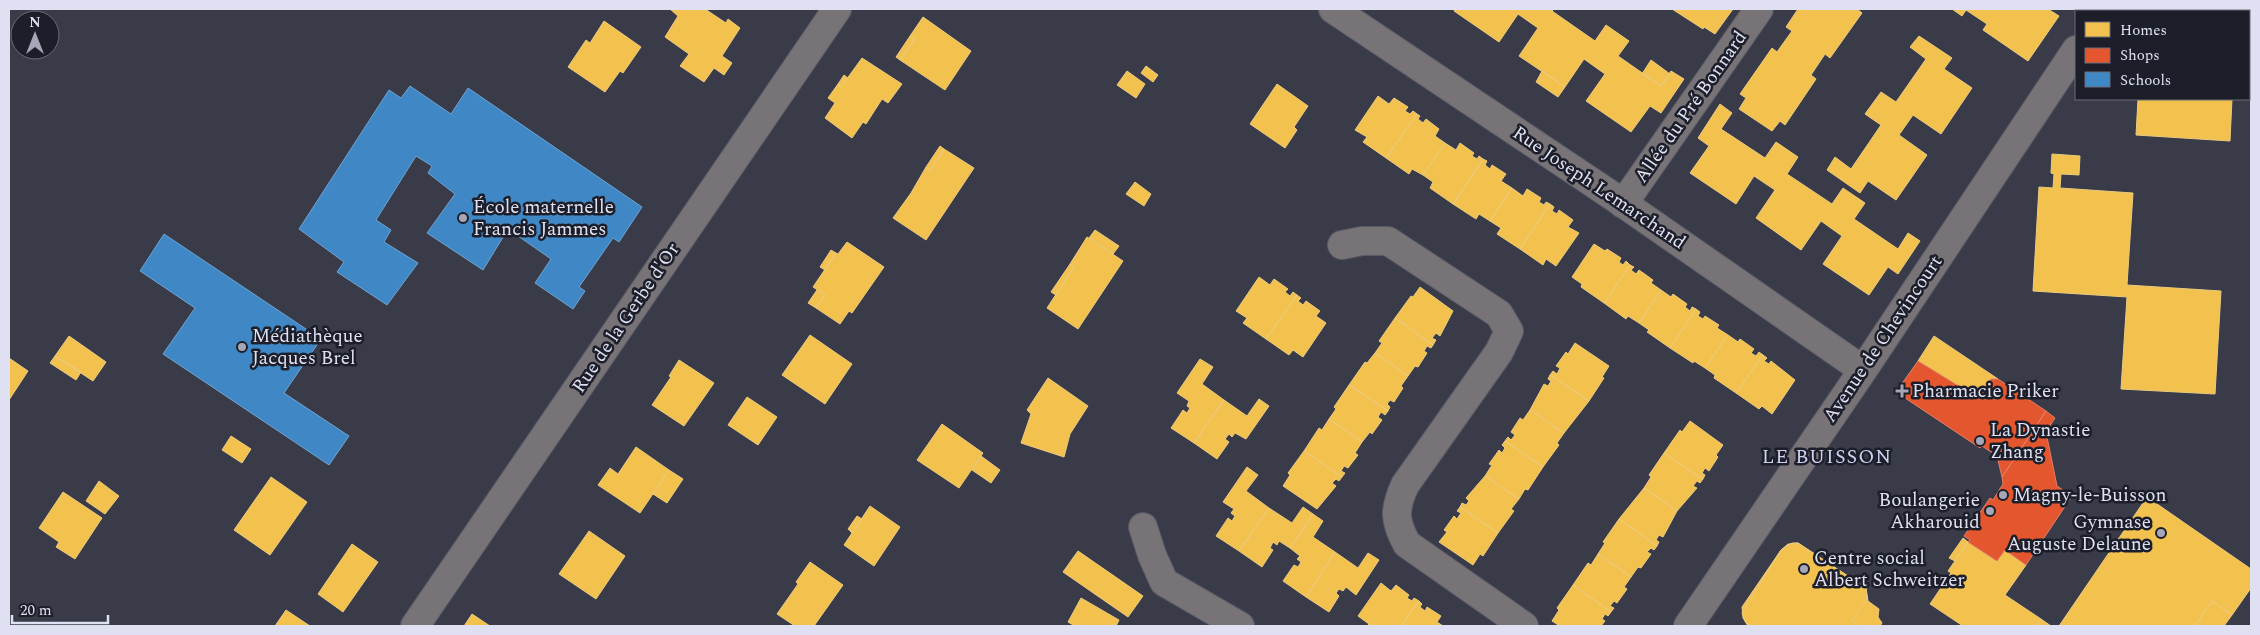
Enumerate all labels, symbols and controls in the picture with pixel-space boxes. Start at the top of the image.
north arrow [10,10,60,60]
legend [2075,10,2250,100]
text: N [29,12,41,33]
text: Homes [2120,19,2167,42]
street label: Allée du Pré Bonnard [1627,25,1755,189]
text: Shops [2120,44,2160,67]
text: Schools [2120,69,2171,92]
street label: Rue Joseph Lemarchand [1506,119,1692,257]
place label: École maternelle Francis Jammes [473,193,614,244]
marker: École maternelle Francis Jammes [457,212,469,224]
street label: Rue de la Gerbe d'Or [565,237,687,399]
street label: Avenue de Chevincourt [1816,249,1950,429]
place label: Médiathèque Jacques Brel [252,322,363,373]
marker: Médiathèque Jacques Brel [236,341,248,353]
place label: Pharmacie Priker [1912,377,2059,406]
marker: Pharmacie Priker [1896,385,1908,397]
place label: La Dynastie Zhang [1990,416,2090,467]
marker: La Dynastie Zhang [1974,435,1986,447]
district label: LE BUISSON [1762,442,1892,472]
place label: Magny-le-Buisson [2013,481,2166,510]
place label: Boulangerie Akharouid [1878,486,1980,537]
marker: Magny-le-Buisson [1997,489,2009,501]
marker: Boulangerie Akharouid [1984,505,1996,517]
place label: Gymnase Auguste Delaune [2007,508,2151,559]
marker: Gymnase Auguste Delaune [2155,527,2167,539]
place label: Centre social Albert Schweitzer [1814,544,1965,595]
marker: Centre social Albert Schweitzer [1798,563,1810,575]
scale bar [12,592,109,624]
text: 20 m [20,599,52,622]

